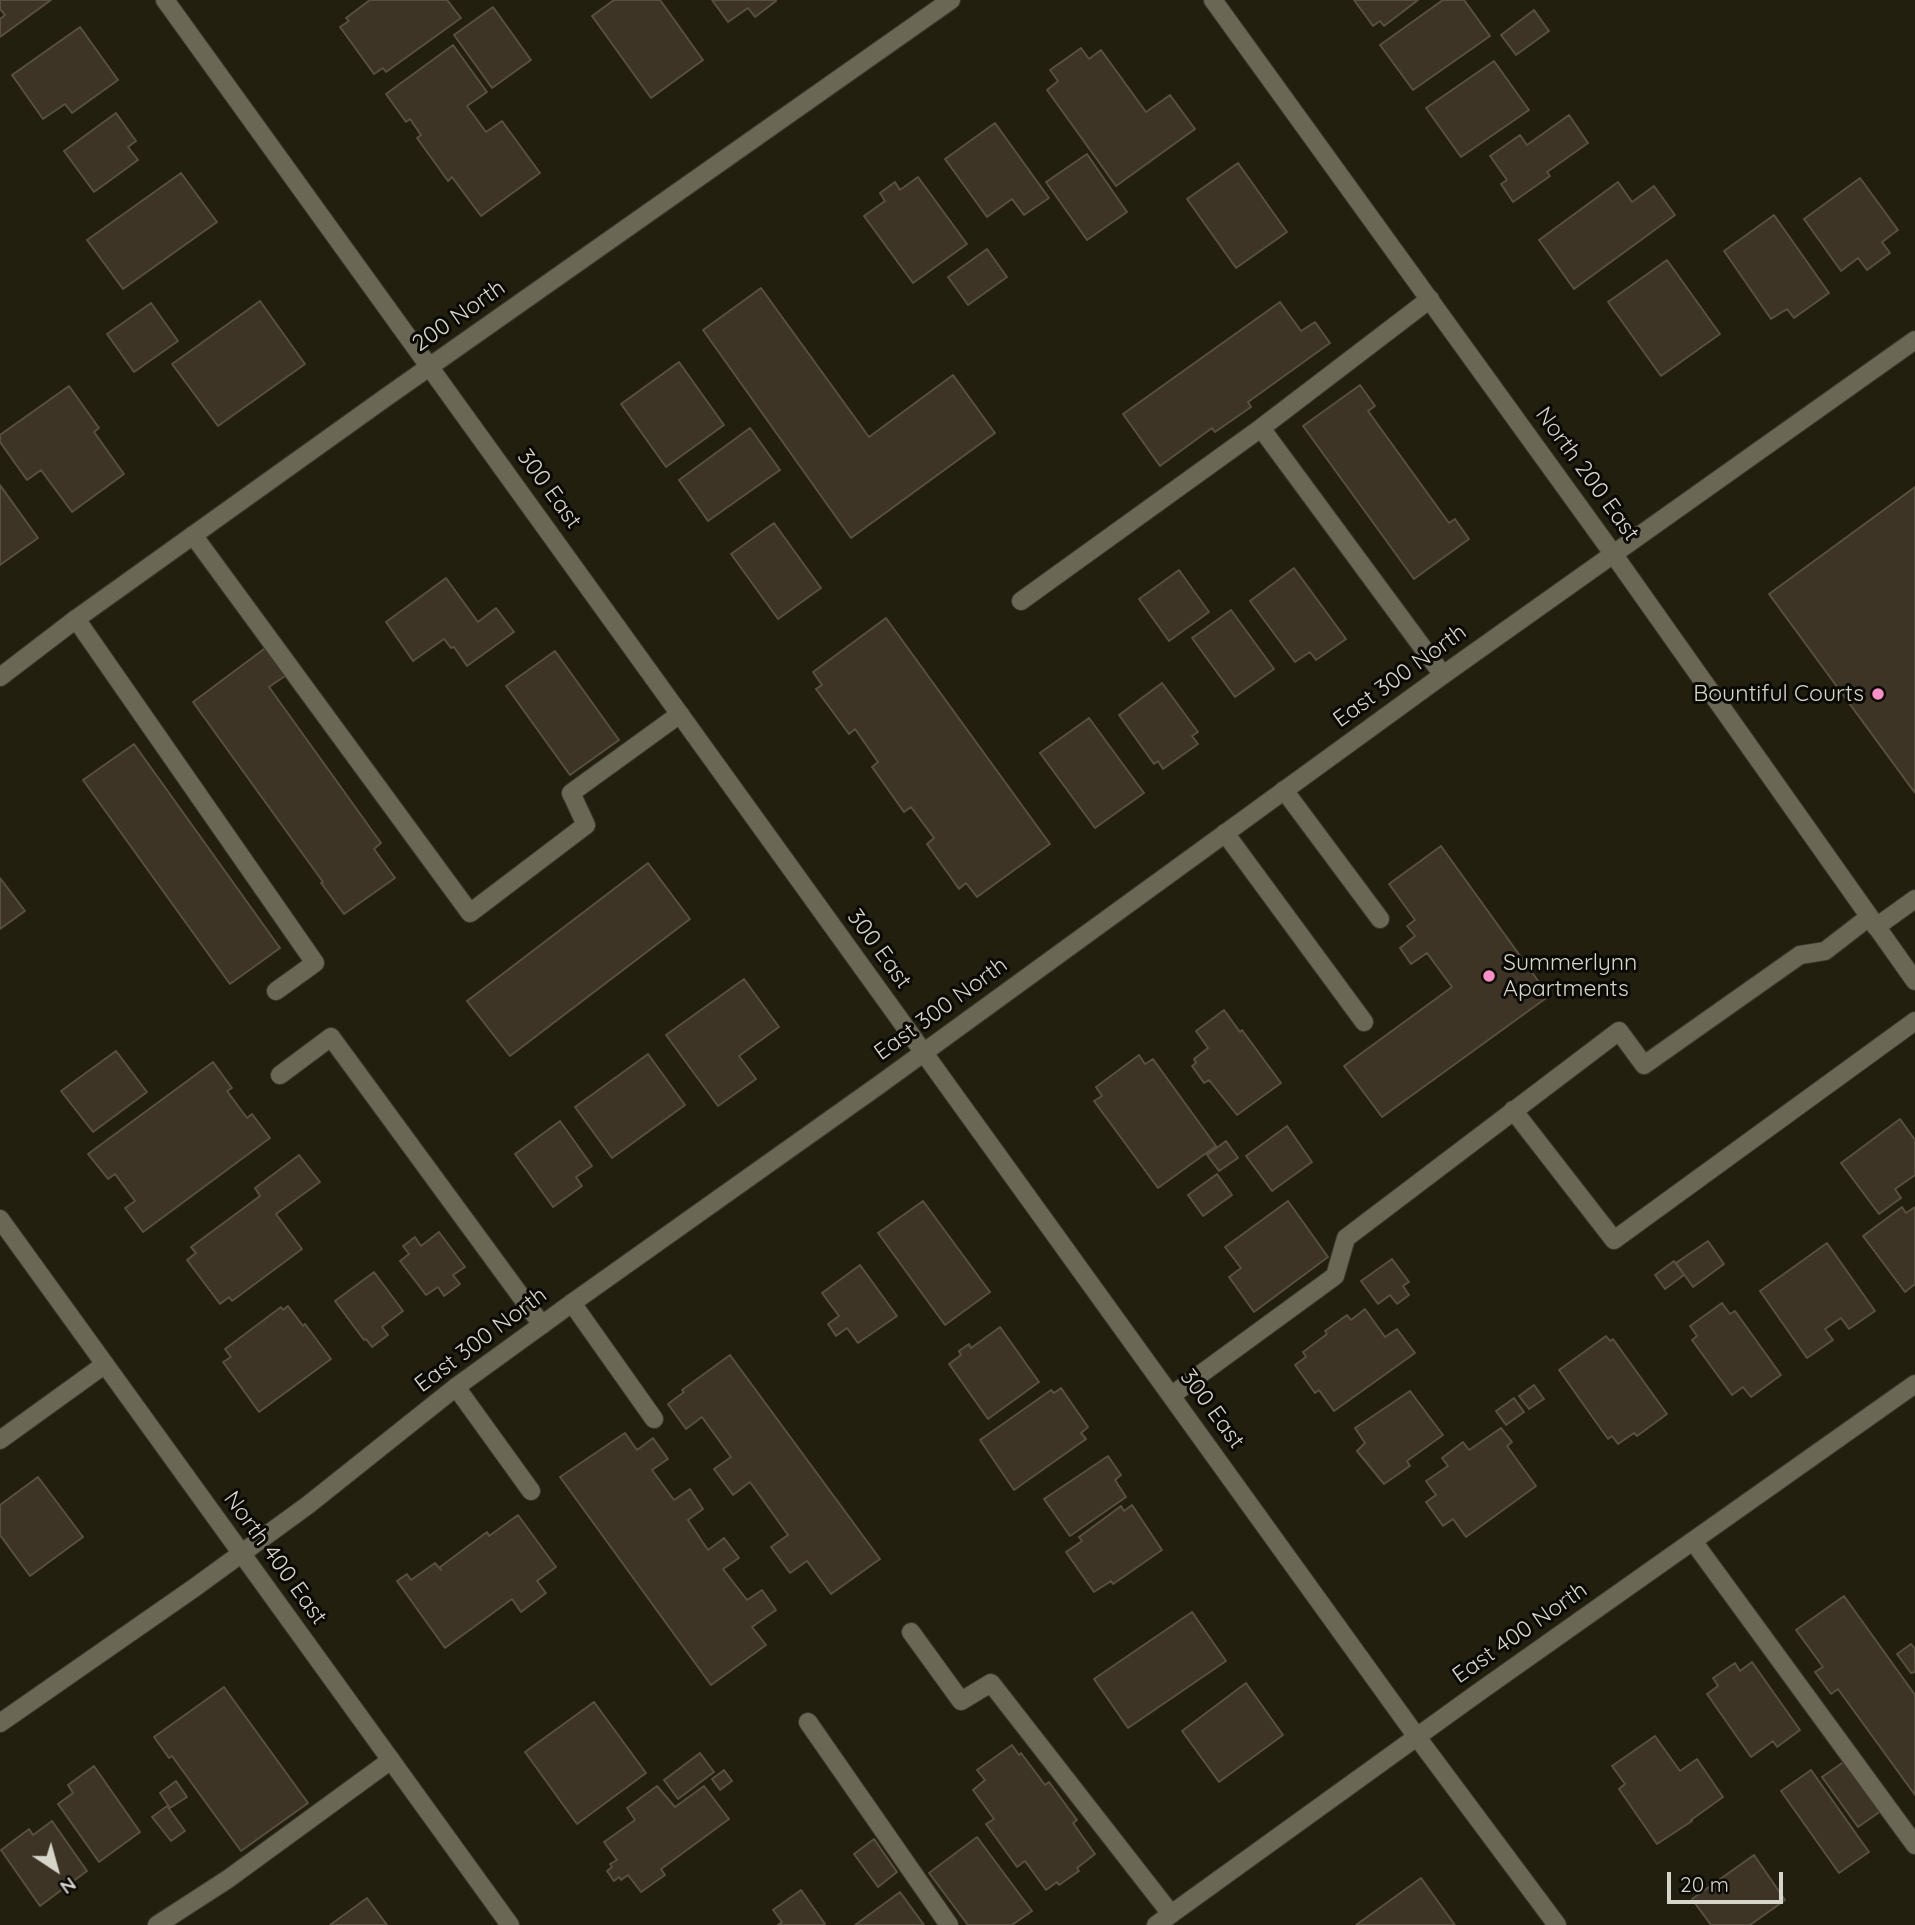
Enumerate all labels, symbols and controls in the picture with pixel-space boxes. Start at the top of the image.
street label: 200 North [407,274,511,358]
street label: North 200 East [1529,402,1645,546]
street label: 300 East [511,444,587,534]
street label: East 300 North [1328,618,1472,734]
place label: Bountiful Courts [1693,680,1864,708]
marker: Bountiful Courts [1870,686,1886,702]
street label: 300 East [841,904,917,994]
place label: Summerlynn Apartments [1503,949,1637,1003]
street label: East 300 North [869,951,1013,1067]
marker: Summerlynn Apartments [1481,968,1497,984]
street label: East 300 North [410,1281,552,1399]
street label: 300 East [1174,1364,1250,1454]
street label: North 400 East [217,1486,333,1630]
street label: East 400 North [1447,1576,1593,1690]
north arrow [21,1834,91,1904]
scale bar [1670,1858,1786,1902]
text: 20 m [1680,1871,1729,1897]
text: N [56,1872,81,1900]

